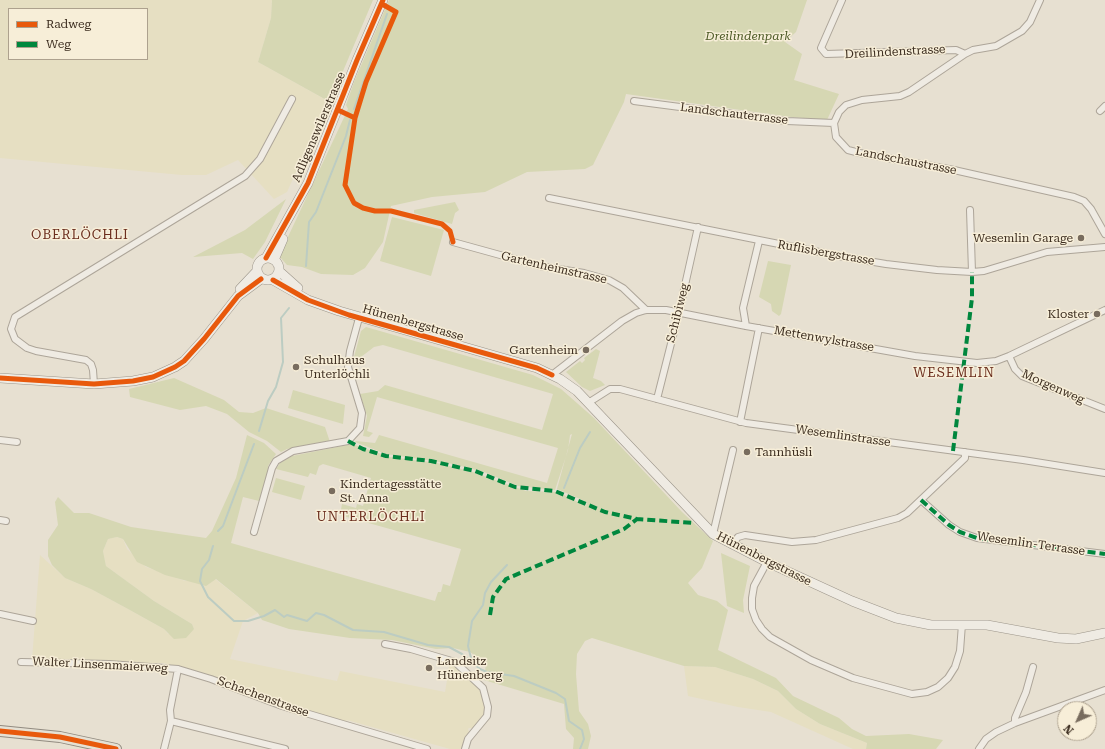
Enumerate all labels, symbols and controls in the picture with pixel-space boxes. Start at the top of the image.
legend [8,8,148,60]
text: Radweg [46,17,91,31]
park label: Dreilindenpark [705,29,791,43]
text: Weg [46,37,71,51]
street label: Dreilindenstrasse [844,42,946,62]
street label: Adligenswilerstrasse [289,70,349,184]
street label: Landschauterrasse [679,100,789,128]
street label: Landschaustrasse [854,144,958,178]
district label: OBERLÖCHLI [31,227,129,243]
place label: Wesemlin Garage [973,231,1073,245]
marker: Wesemlin Garage [1076,233,1086,243]
street label: Ruflisbergstrasse [776,237,876,269]
street label: Gartenheimstrasse [500,249,608,287]
street label: Schibiweg [664,282,692,344]
street label: Hünenbergstrasse [361,302,465,344]
place label: Kloster [1048,307,1089,321]
marker: Kloster [1092,309,1102,319]
street label: Mettenwylstrasse [773,323,875,355]
place label: Gartenheim [509,343,578,357]
marker: Gartenheim [581,345,591,355]
place label: Schulhaus Unterlöchli [304,353,370,381]
marker: Schulhaus Unterlöchli [291,362,301,372]
district label: WESEMLIN [913,365,995,381]
street label: Morgenweg [1019,367,1087,407]
street label: Wesemlinstrasse [795,422,891,450]
place label: Tannhüsli [755,445,812,459]
marker: Tannhüsli [742,447,752,457]
place label: Kindertagesstätte St. Anna [340,477,441,505]
marker: Kindertagesstätte St. Anna [327,486,337,496]
district label: UNTERLÖCHLI [316,509,426,525]
street label: Hünenbergstrasse [714,529,814,589]
street label: Wesemlin-Terrasse [976,529,1086,559]
street label: Walter Linsenmaierweg [32,654,168,676]
place label: Landsitz Hünenberg [437,654,502,682]
marker: Landsitz Hünenberg [424,663,434,673]
street label: Schachenstrasse [215,674,311,720]
north arrow [1057,701,1097,741]
text: N [1061,722,1076,737]

